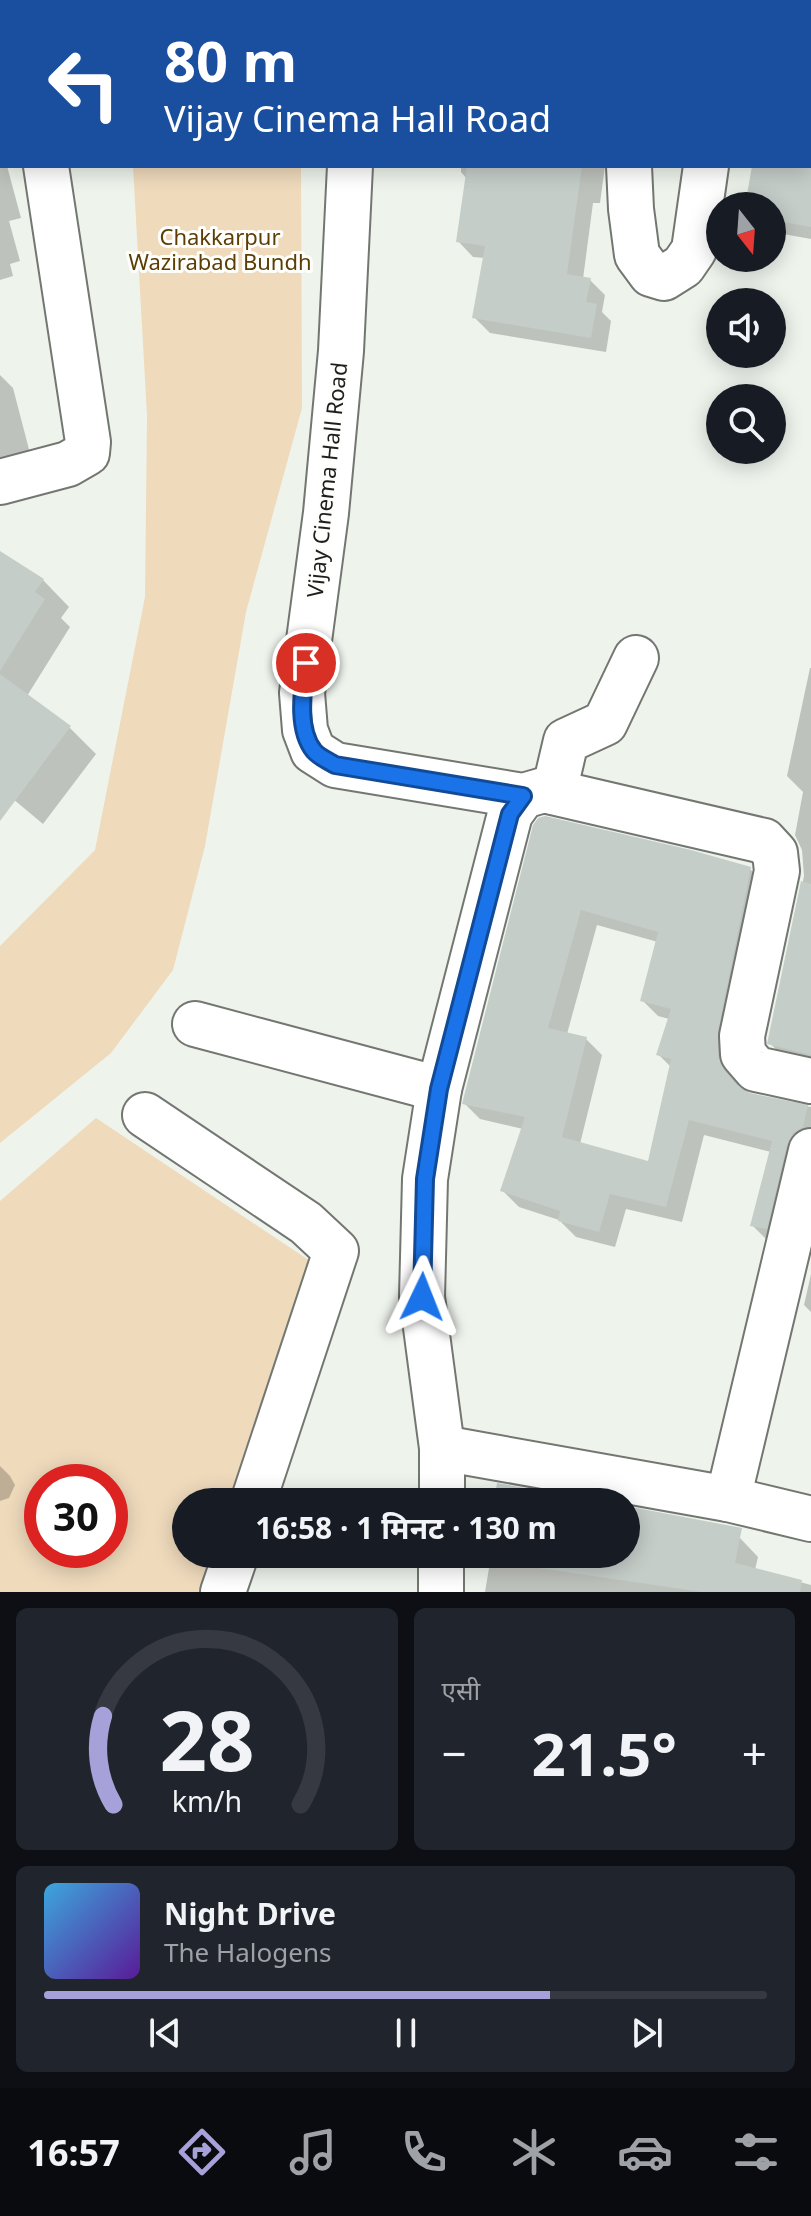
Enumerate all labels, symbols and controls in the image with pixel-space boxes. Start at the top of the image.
text: 80 m [164,22,297,98]
icon: left [32,32,136,136]
text: Vijay Cinema Hall Road [164,94,551,143]
north arrow [706,192,786,272]
map controls [706,192,786,464]
park label: Chakkarpur Wazirabad Bundh [128,221,312,276]
button: sound [706,288,786,368]
street label: Vijay Cinema Hall Road [299,361,353,599]
button: search [706,384,786,464]
pin [272,629,340,697]
icon: arrive [284,641,328,685]
position arrow [380,1255,464,1339]
speed limit sign: 30 [24,1464,128,1568]
text: 16:58 · 1 मिनट · 130 m [255,1507,557,1548]
text: एसी [442,1672,480,1708]
text: 28 [159,1682,254,1795]
text: 21.5° [532,1712,677,1794]
text: − [442,1723,467,1783]
text: + [742,1723,767,1783]
text: km/h [172,1781,242,1820]
text: Night Drive [164,1893,336,1934]
text: The Halogens [164,1934,331,1970]
icon: previous [143,2011,187,2055]
icon: pause [384,2011,428,2055]
icon: next [625,2011,669,2055]
icon: directions [174,2124,230,2180]
icon: music [285,2124,341,2180]
icon: phone [396,2124,452,2180]
icon: climate [506,2124,562,2180]
icon: car [617,2124,673,2180]
icon: filters [728,2124,784,2180]
text: 16:57 [27,2128,120,2177]

